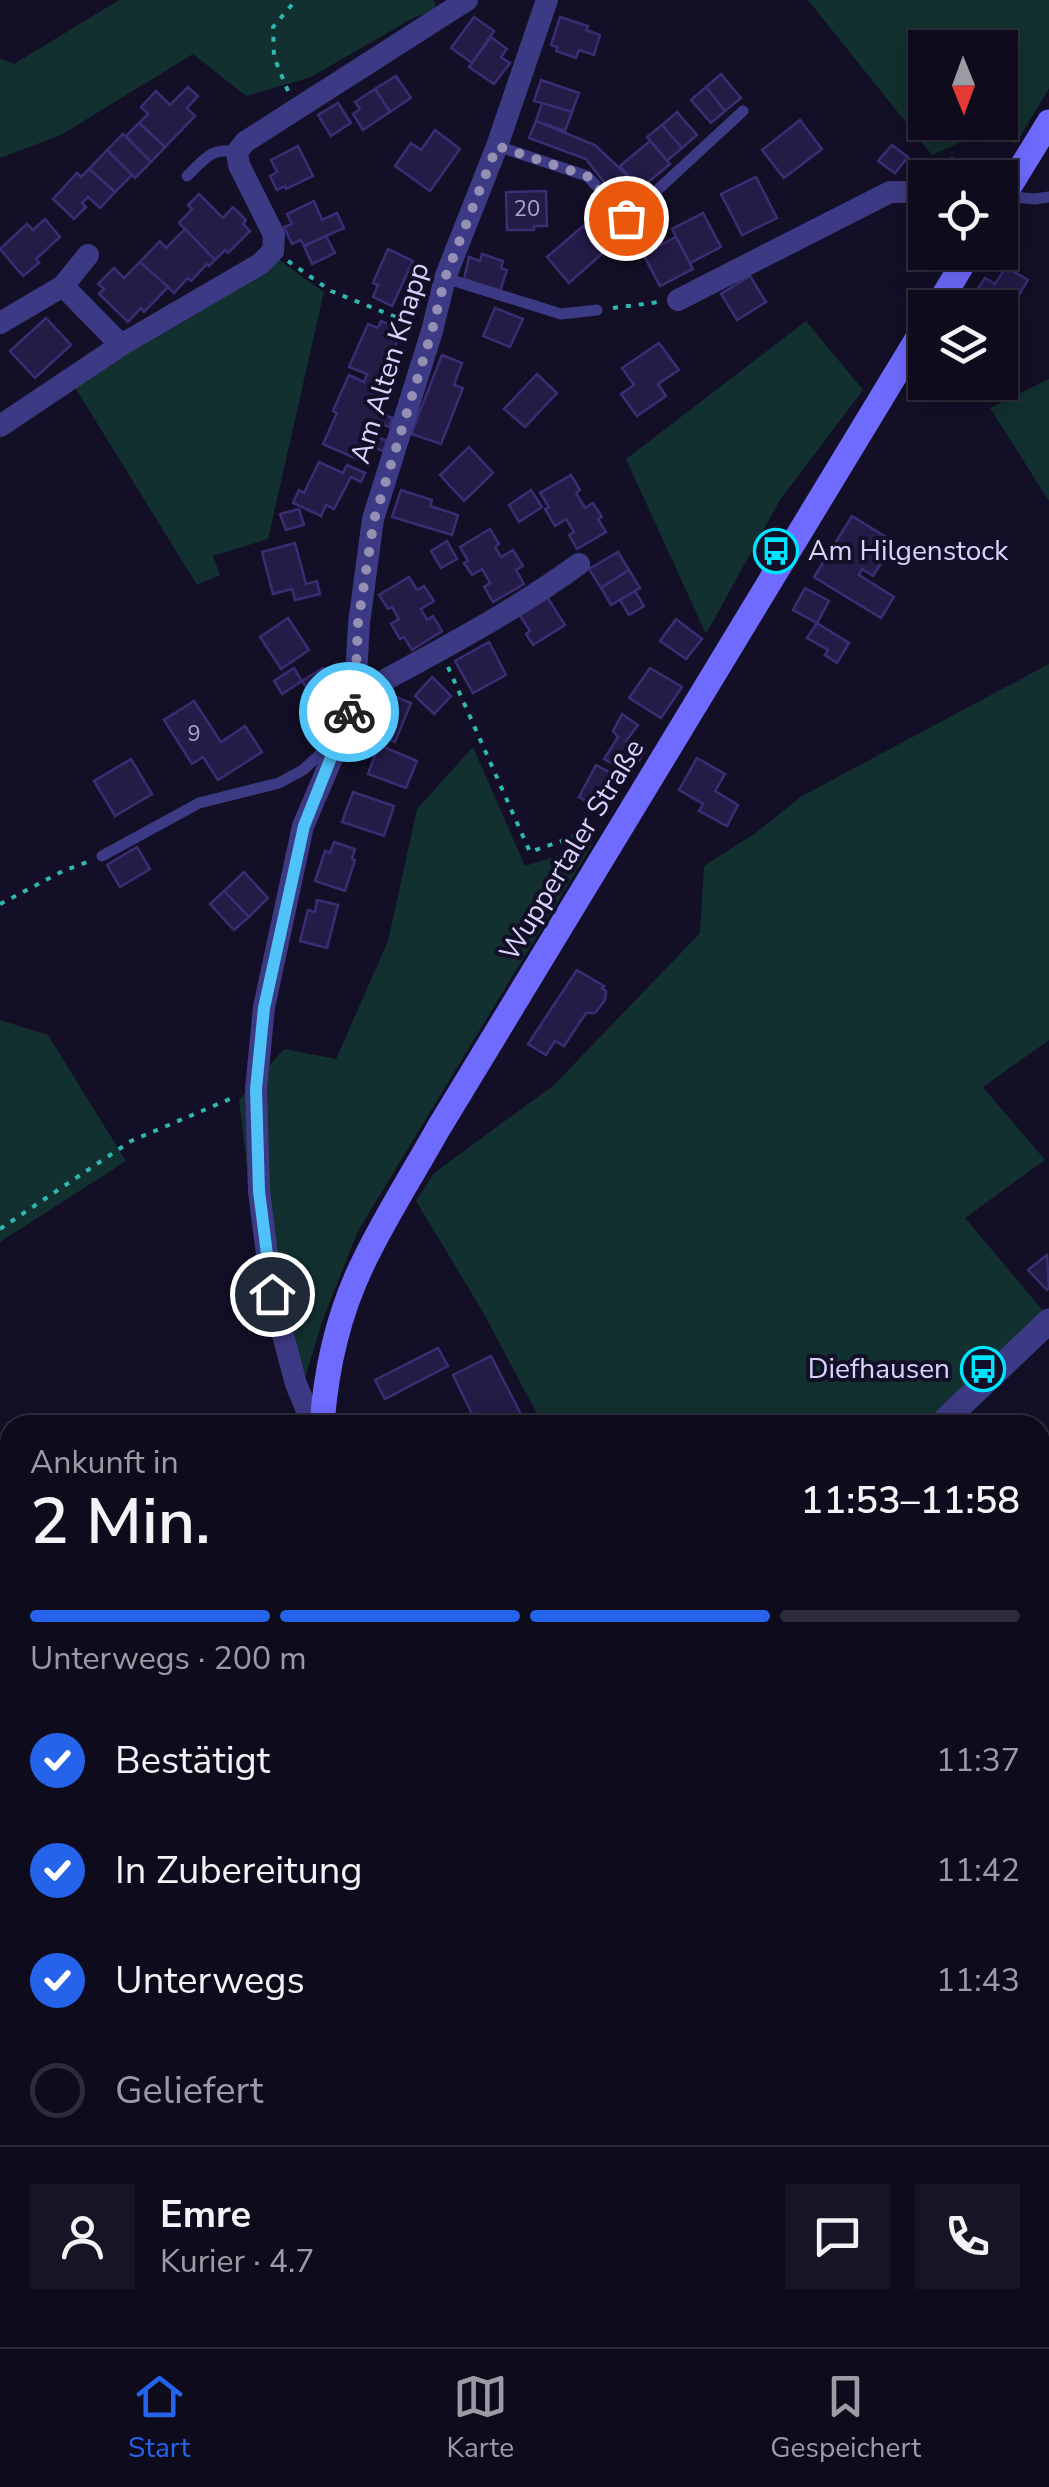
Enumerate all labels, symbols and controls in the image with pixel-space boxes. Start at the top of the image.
north arrow [908,30,1018,140]
map controls [908,30,1018,400]
button: locate [908,160,1018,270]
pin [584,176,669,261]
icon: bag [599,191,654,246]
house number: 20 [514,194,540,224]
street label: Am Alten Knapp [341,258,439,468]
button: layers [908,290,1018,400]
bus stop icon: Am Hilgenstock [753,528,799,574]
place label: Am Hilgenstock [808,532,1009,570]
courier [299,662,399,762]
icon: bike [322,685,377,740]
house number: 9 [187,719,201,749]
street label: Wuppertaler Straße [491,732,653,968]
pin [230,1252,315,1337]
icon: home [245,1267,300,1322]
bus stop icon: Diefhausen [960,1346,1006,1392]
place label: Diefhausen [808,1350,950,1388]
text: Ankunft in [30,1441,179,1484]
text: 11:53–11:58 [801,1475,1020,1526]
text: 2 Min. [30,1477,211,1566]
text: Unterwegs · 200 m [30,1637,307,1680]
icon: check [30,1733,85,1788]
text: Bestätigt [115,1735,270,1786]
text: 11:37 [936,1739,1020,1782]
icon: check [30,1843,85,1898]
text: In Zubereitung [115,1845,363,1896]
text: 11:42 [936,1849,1020,1892]
icon: check [30,1953,85,2008]
text: Unterwegs [115,1955,305,2006]
text: 11:43 [936,1959,1020,2002]
text: Geliefert [115,2065,263,2116]
button: person [30,2184,135,2289]
button: chat [785,2184,890,2289]
button: phone [915,2184,1020,2289]
text: Emre [160,2189,251,2240]
text: Kurier · 4.7 [160,2240,314,2283]
tab: Start [128,2369,190,2467]
tab: Karte [446,2369,514,2467]
tab: Gespeichert [770,2369,921,2467]

